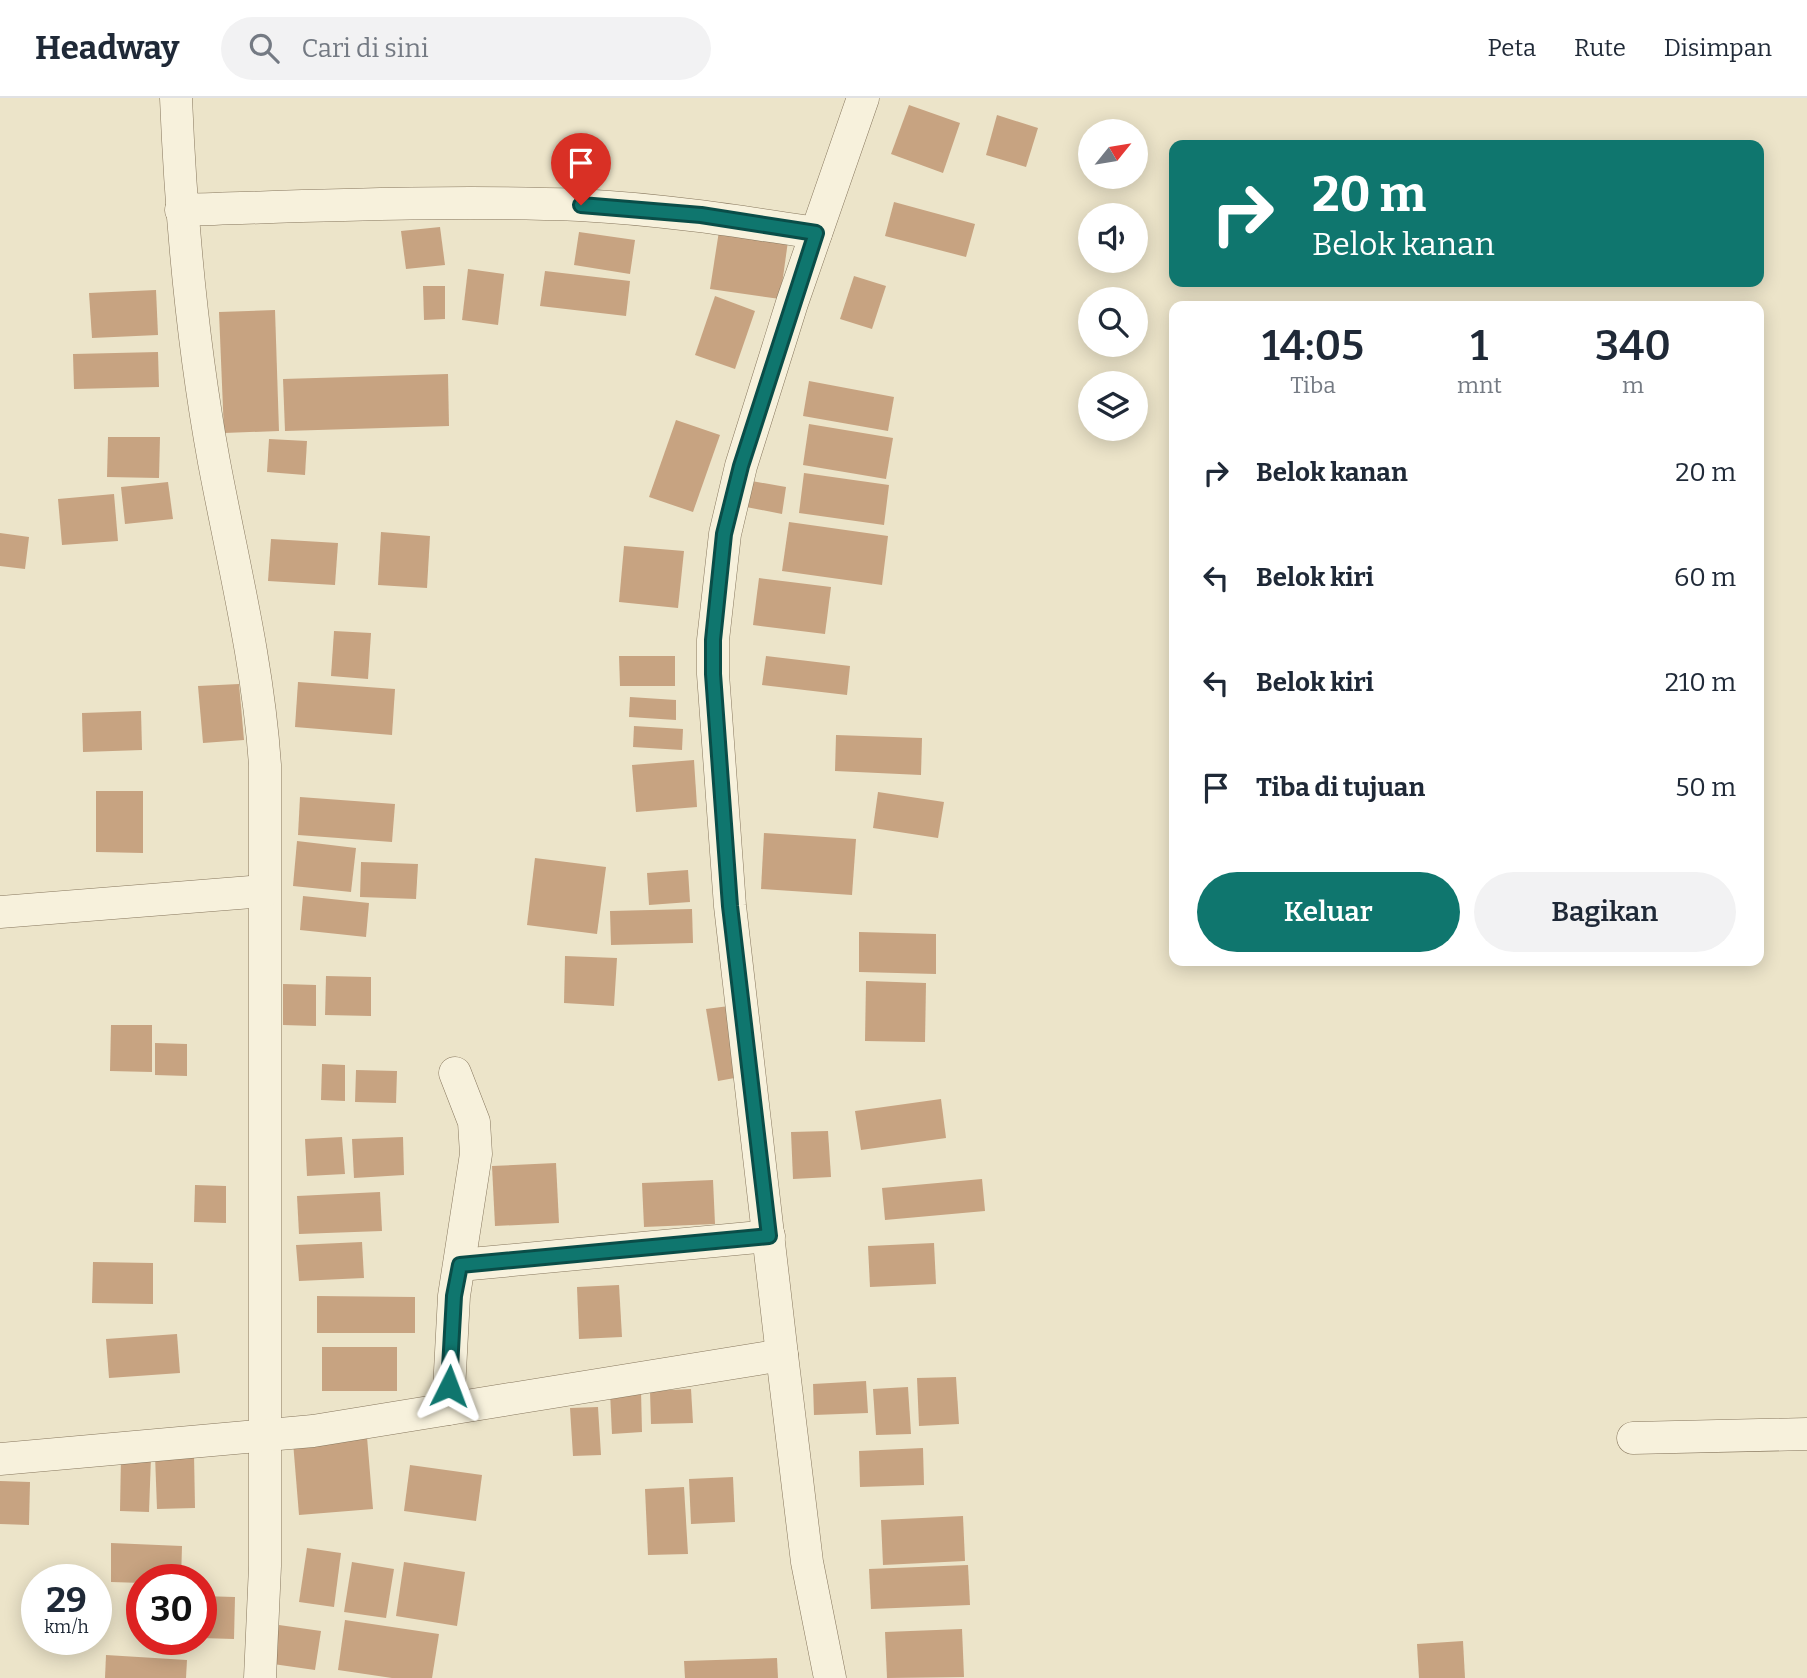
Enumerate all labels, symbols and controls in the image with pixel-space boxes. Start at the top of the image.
search box [221,17,711,80]
text: Headway [35,28,179,68]
icon: search [245,29,283,67]
text: Cari di sini [301,33,429,64]
text: Peta [1487,34,1536,62]
text: Rute [1574,34,1626,62]
text: Disimpan [1664,34,1772,62]
north arrow [1078,119,1148,189]
map controls [1078,119,1148,441]
pin [551,133,611,205]
icon: arrive [562,144,600,182]
text: 20 m [1312,165,1426,224]
icon: right [1197,168,1288,259]
button: sound [1078,203,1148,273]
text: Belok kanan [1312,225,1495,263]
button: search [1078,287,1148,357]
text: 14:05 [1262,321,1364,371]
text: 1 [1471,321,1488,371]
text: 340 [1595,321,1671,371]
button: layers [1078,371,1148,441]
text: Tiba [1290,371,1336,399]
text: mnt [1457,371,1502,399]
text: m [1622,371,1644,399]
icon: right [1197,454,1235,492]
text: Belok kanan [1256,457,1408,488]
text: 20 m [1675,457,1736,488]
icon: left [1197,559,1235,597]
text: Belok kiri [1256,562,1374,593]
text: 60 m [1674,562,1736,593]
icon: left [1197,664,1235,702]
text: Belok kiri [1256,667,1374,698]
text: 210 m [1665,667,1736,698]
icon: arrive [1197,769,1235,807]
text: Tiba di tujuan [1256,772,1425,803]
text: 50 m [1675,772,1736,803]
button: Keluar [1197,872,1460,952]
button: Bagikan [1474,872,1736,952]
position arrow [412,1349,486,1423]
speed limit sign: 30 [126,1564,217,1655]
text: 29 [46,1579,87,1621]
text: km/h [44,1616,89,1638]

